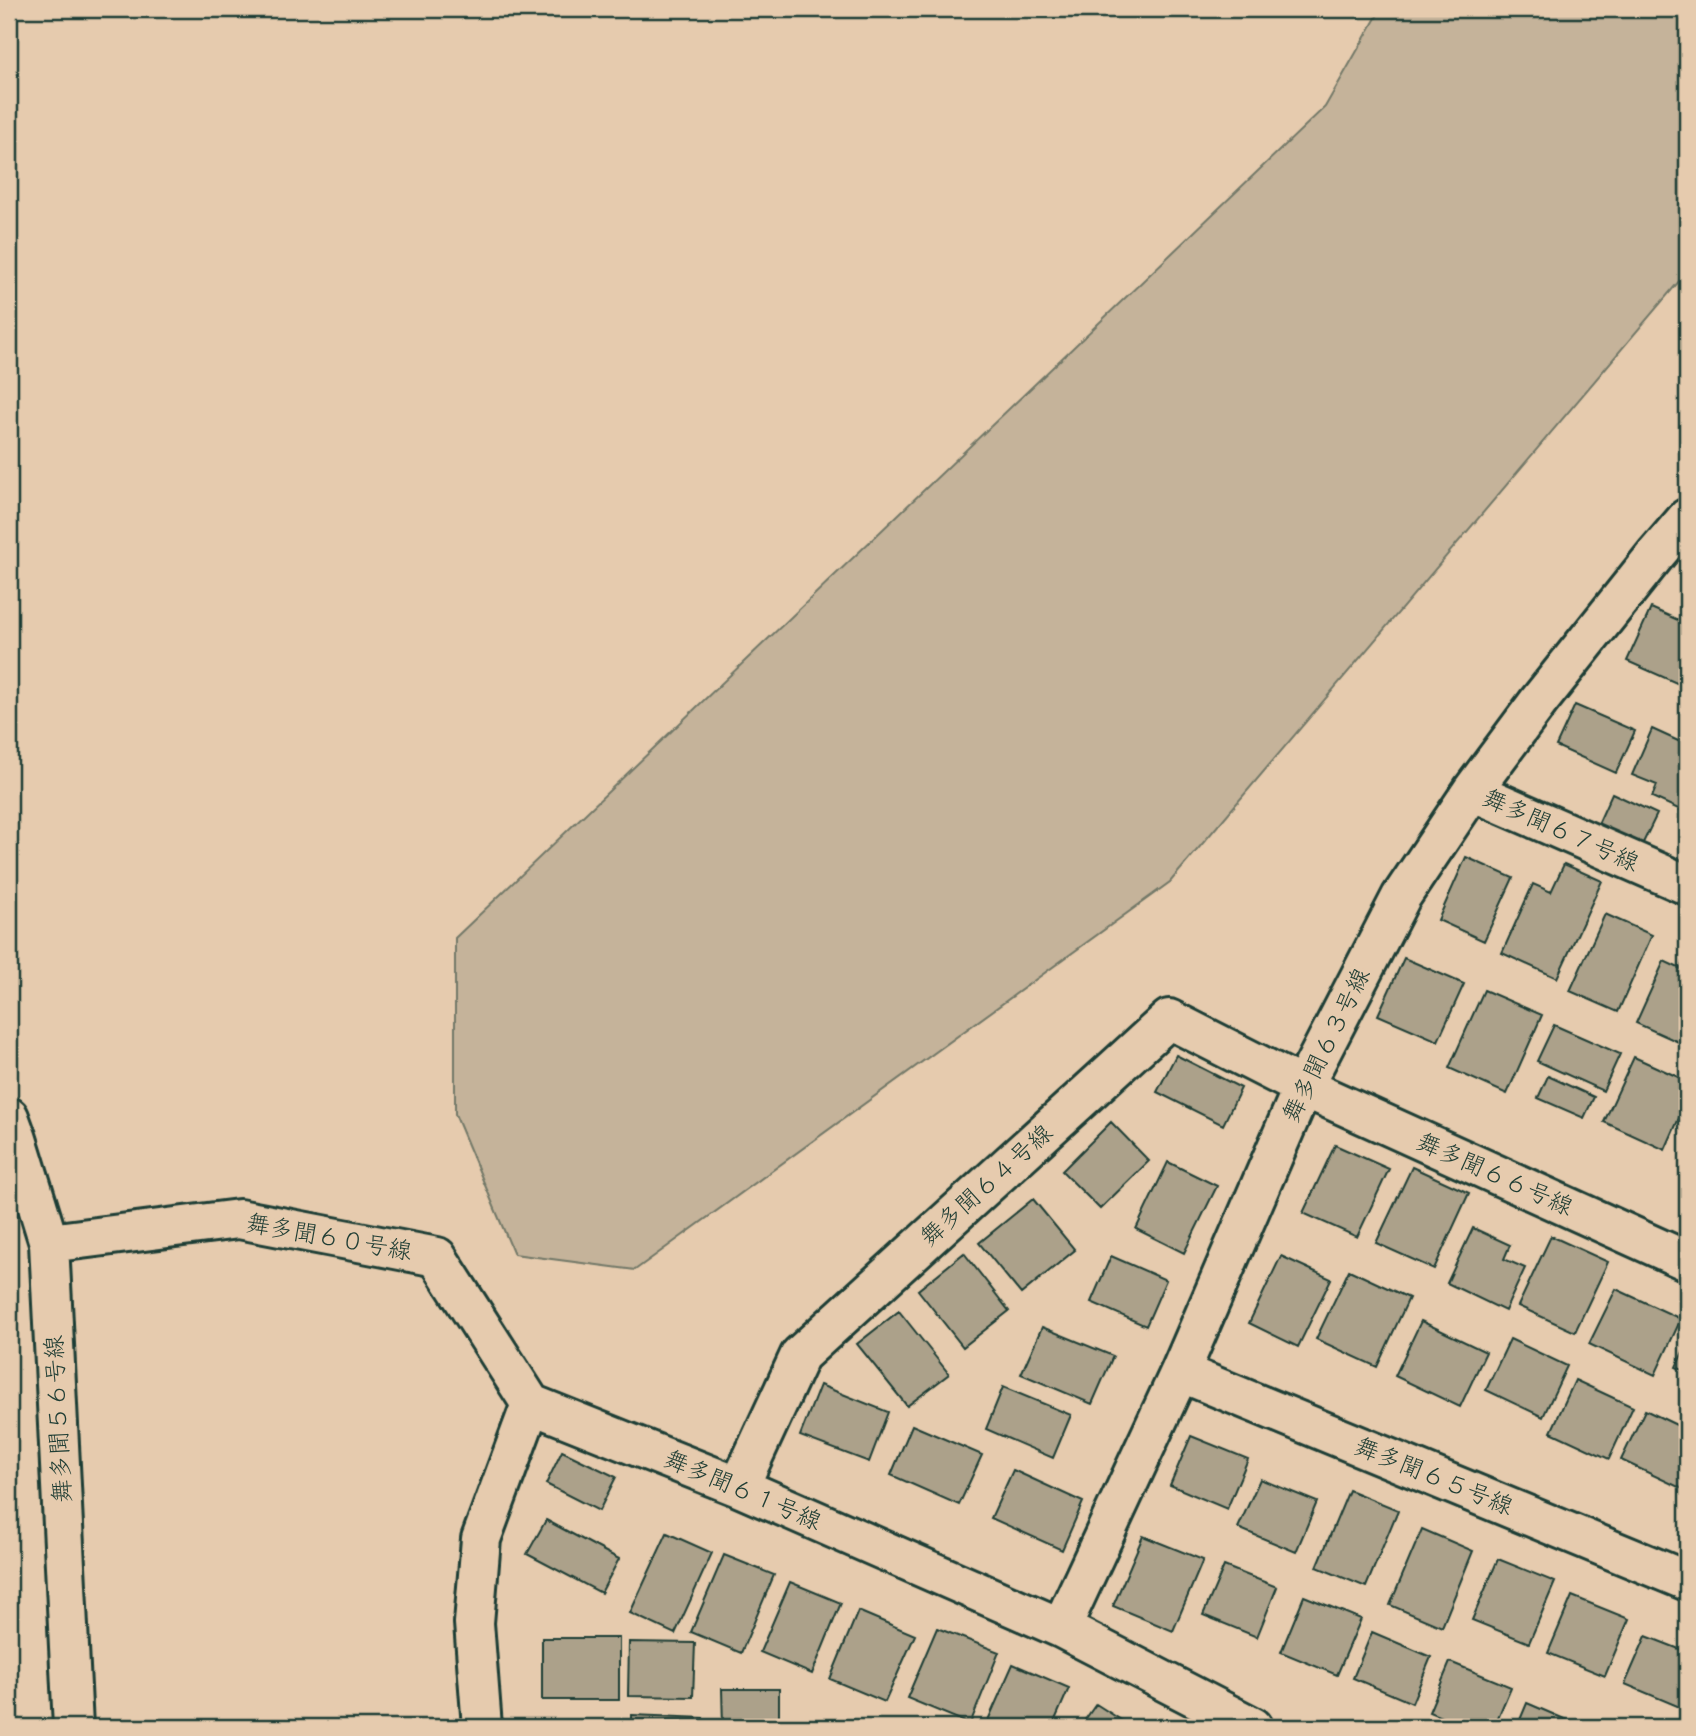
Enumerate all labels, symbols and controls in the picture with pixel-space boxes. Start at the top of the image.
street label: 舞多聞６７号線 [1477,781,1644,881]
street label: 舞多聞６３号線 [1275,962,1379,1128]
street label: 舞多聞６４号線 [913,1117,1060,1255]
street label: 舞多聞６６号線 [1411,1125,1578,1225]
street label: 舞多聞６０号線 [243,1207,415,1269]
street label: 舞多聞５６号線 [38,1334,80,1504]
street label: 舞多聞６５号線 [1349,1430,1518,1524]
street label: 舞多聞６１号線 [659,1442,827,1539]

